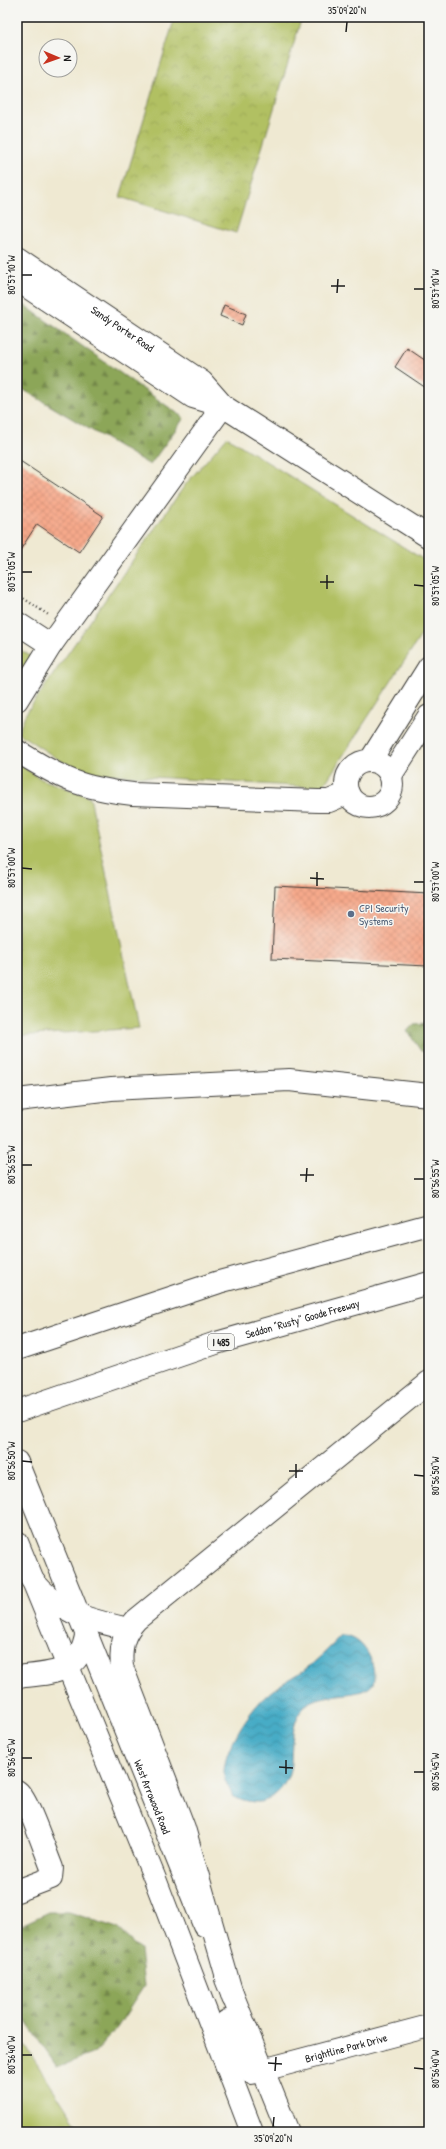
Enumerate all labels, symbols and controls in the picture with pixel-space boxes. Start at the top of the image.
text: 35°09'20"N [328,4,366,17]
north arrow [38,38,78,78]
text: N [61,55,75,62]
text: 80°57'10"W [5,255,18,295]
text: 80°57'10"W [429,269,442,309]
street label: Sandy Porter Road [88,303,157,355]
text: 80°57'05"W [5,551,18,592]
text: 80°57'05"W [429,565,442,606]
text: 80°57'00"W [5,847,18,888]
text: 80°57'00"W [429,861,442,902]
place label: CPI Security Systems [359,901,409,928]
marker: CPI Security Systems [346,909,356,919]
text: 80°56'55"W [5,1145,18,1184]
text: 80°56'55"W [429,1159,442,1198]
street label: Seddon "Rusty" Goode Freeway [244,1296,361,1341]
road number: I 485 [208,1334,234,1350]
text: 80°56'50"W [5,1441,18,1480]
text: 80°56'50"W [429,1456,442,1495]
text: 80°56'45"W [5,1738,18,1777]
text: 80°56'45"W [429,1752,442,1791]
street label: West Arrowood Road [131,1758,174,1837]
street label: Brightline Park Drive [303,2030,389,2066]
text: 80°56'40"W [5,2035,18,2074]
text: 80°56'40"W [429,2049,442,2088]
text: 35°09'20"N [254,2132,292,2145]

